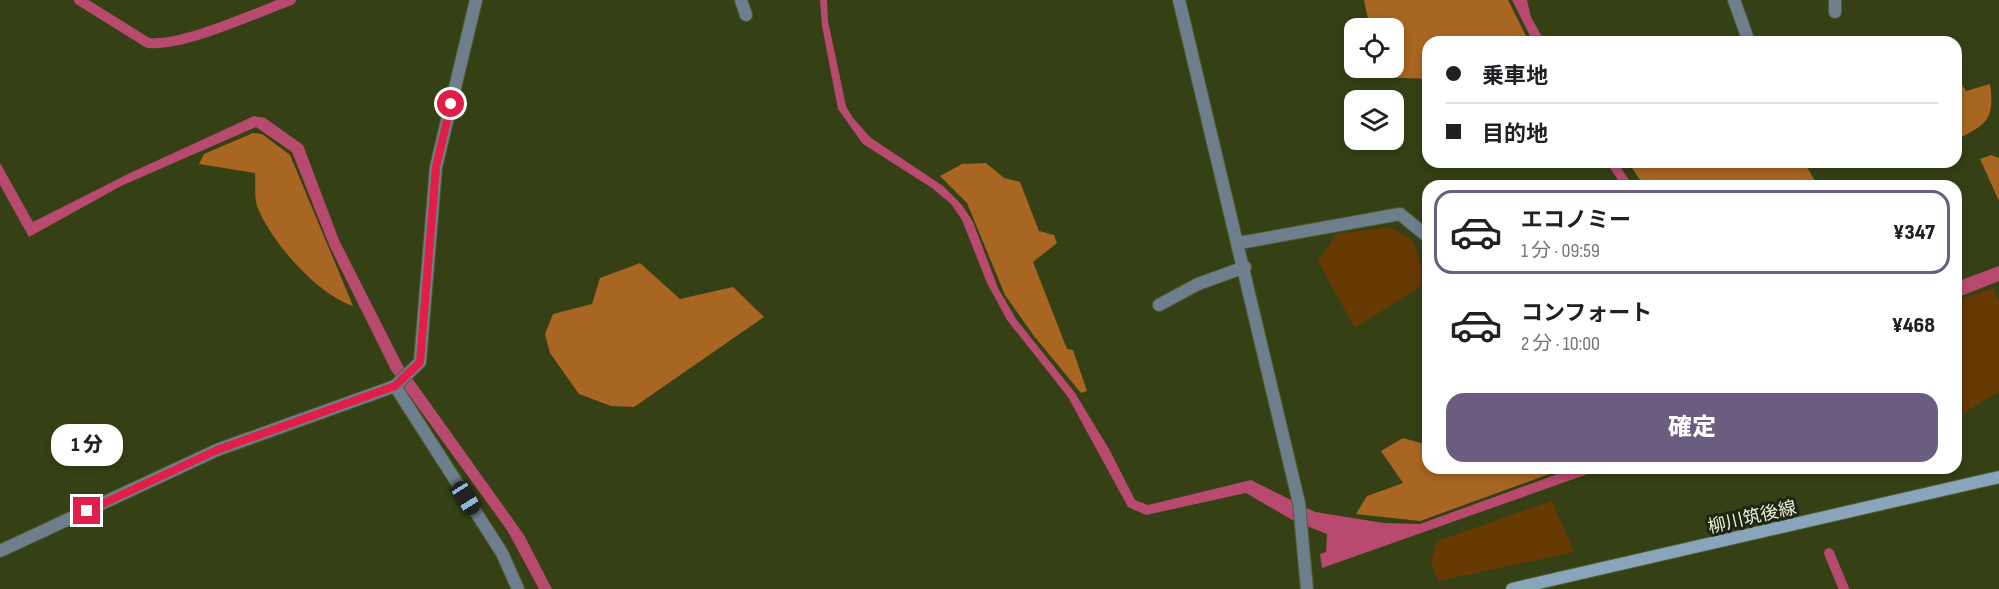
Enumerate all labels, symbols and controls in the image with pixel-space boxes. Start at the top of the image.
map controls [1344,18,1404,150]
button: locate [1344,18,1404,78]
text: 乗車地 [1482,63,1548,90]
route start [437,90,464,117]
button: layers [1344,90,1404,150]
text: 目的地 [1482,121,1548,148]
icon: car [1449,205,1503,259]
text: エコノミー [1521,207,1631,234]
text: ¥347 [1893,219,1935,246]
text: 1 分 · 09:59 [1521,239,1600,263]
icon: car [1449,298,1503,352]
text: コンフォート [1521,300,1652,327]
text: ¥468 [1892,312,1935,339]
text: 2 分 · 10:00 [1521,332,1600,356]
button: 確定 [1446,393,1938,462]
callout: 1 分 [51,424,123,466]
text: 1 分 [71,433,103,457]
car [449,478,483,518]
route end [73,497,100,524]
street label: 柳川筑後線 [1706,497,1798,538]

